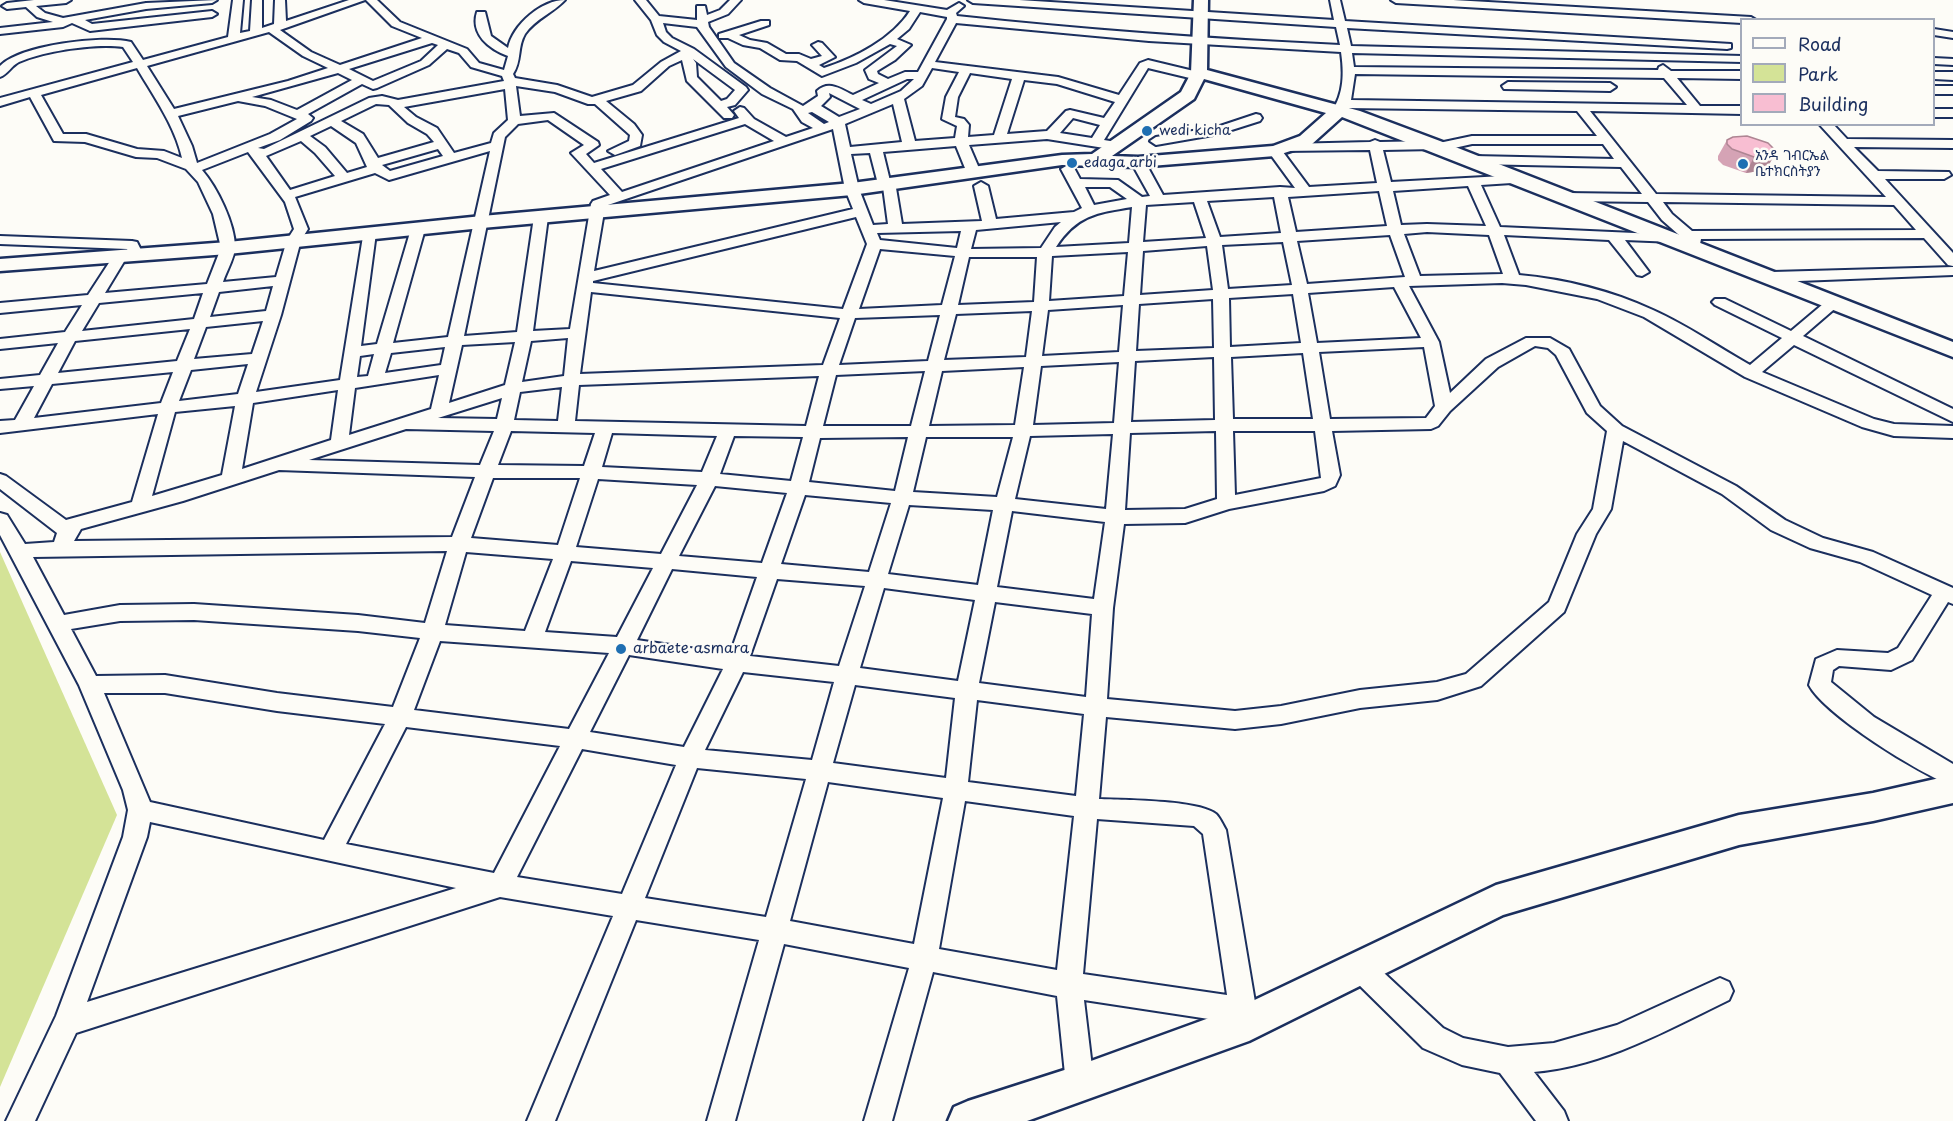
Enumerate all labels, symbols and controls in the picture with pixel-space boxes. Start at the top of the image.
legend [1740,18,1935,126]
text: Road [1798,30,1842,57]
text: Park [1798,60,1838,87]
text: Building [1798,90,1868,117]
place label: wedi kicha [1159,123,1231,139]
marker: wedi kicha [1140,124,1154,138]
place label: አንዳ ገብርኤል ቤተክርስትያን [1755,148,1829,180]
place label: edaga arbi [1084,155,1157,171]
marker: edaga arbi [1065,156,1079,170]
marker: አንዳ ገብርኤል ቤተክርስትያን [1736,157,1750,171]
place label: arbaete asmara [633,640,749,658]
marker: arbaete asmara [614,642,628,656]

